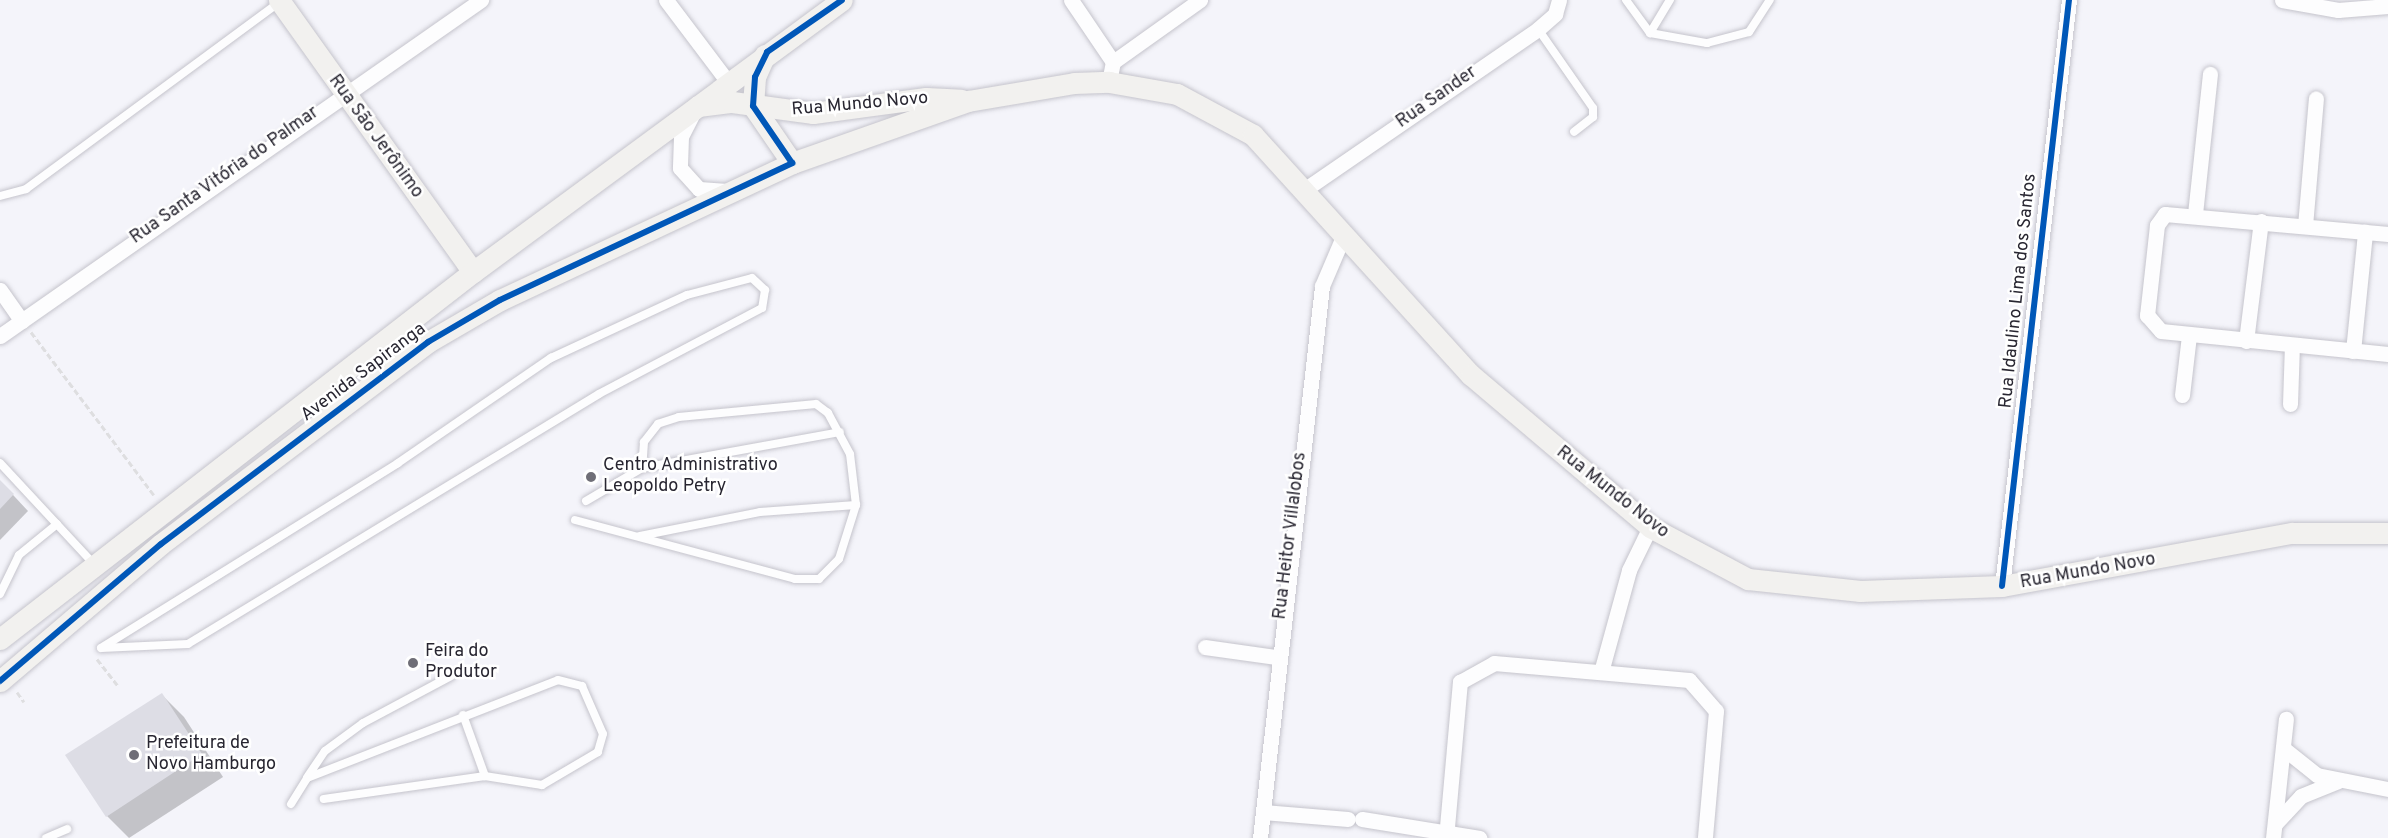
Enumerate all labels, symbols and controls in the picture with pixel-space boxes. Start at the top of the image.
street label: Rua Sander [1392,62,1482,134]
street label: Rua São Jerônimo [323,71,427,203]
street label: Rua Mundo Novo [791,88,929,122]
street label: Rua Santa Vitória do Palmar [126,102,324,250]
street label: Rua Idaulino Lima dos Santos [1996,172,2042,410]
street label: Avenida Sapiranga [297,319,431,427]
street label: Rua Mundo Novo [1551,442,1673,544]
street label: Rua Heitor Villalobos [1270,451,1312,621]
place label: Centro Administrativo Leopoldo Petry [603,456,778,498]
marker: Centro Administrativo Leopoldo Petry [584,470,598,484]
street label: Rua Mundo Novo [2019,549,2157,595]
place label: Feira do Produtor [425,642,497,684]
marker: Feira do Produtor [406,656,420,670]
place label: Prefeitura de Novo Hamburgo [146,734,276,777]
marker: Prefeitura de Novo Hamburgo [127,748,141,762]

